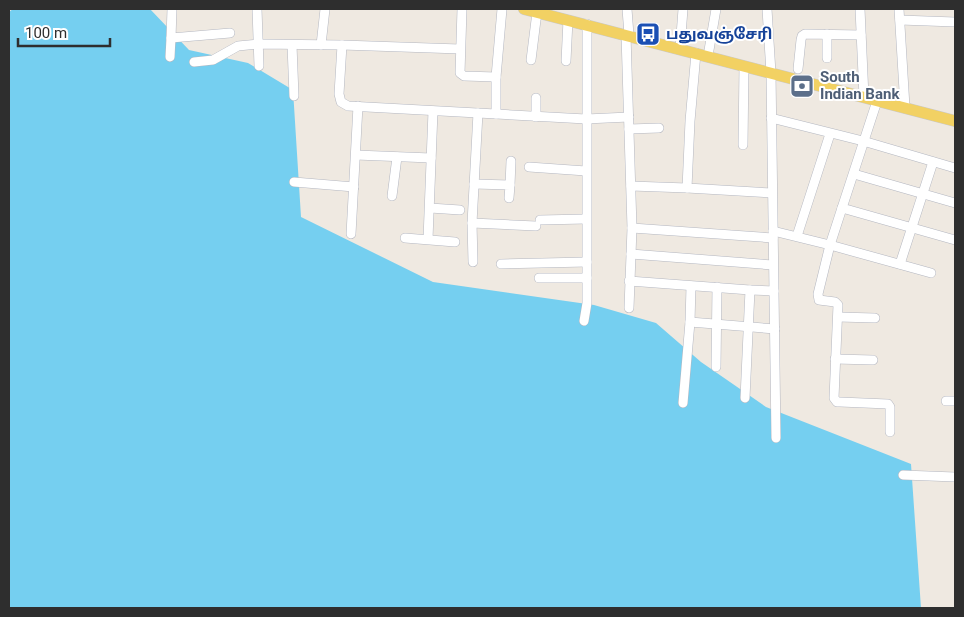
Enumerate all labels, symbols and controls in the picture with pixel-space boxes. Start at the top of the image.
scale bar [18,15,110,47]
bus stop icon: பதுவஞ்சேரி [635,21,661,47]
text: 100 m [25,24,67,42]
place label: பதுவஞ்சேரி [666,25,772,44]
place label: South Indian Bank [820,68,900,103]
bank icon: South Indian Bank [789,73,815,99]

